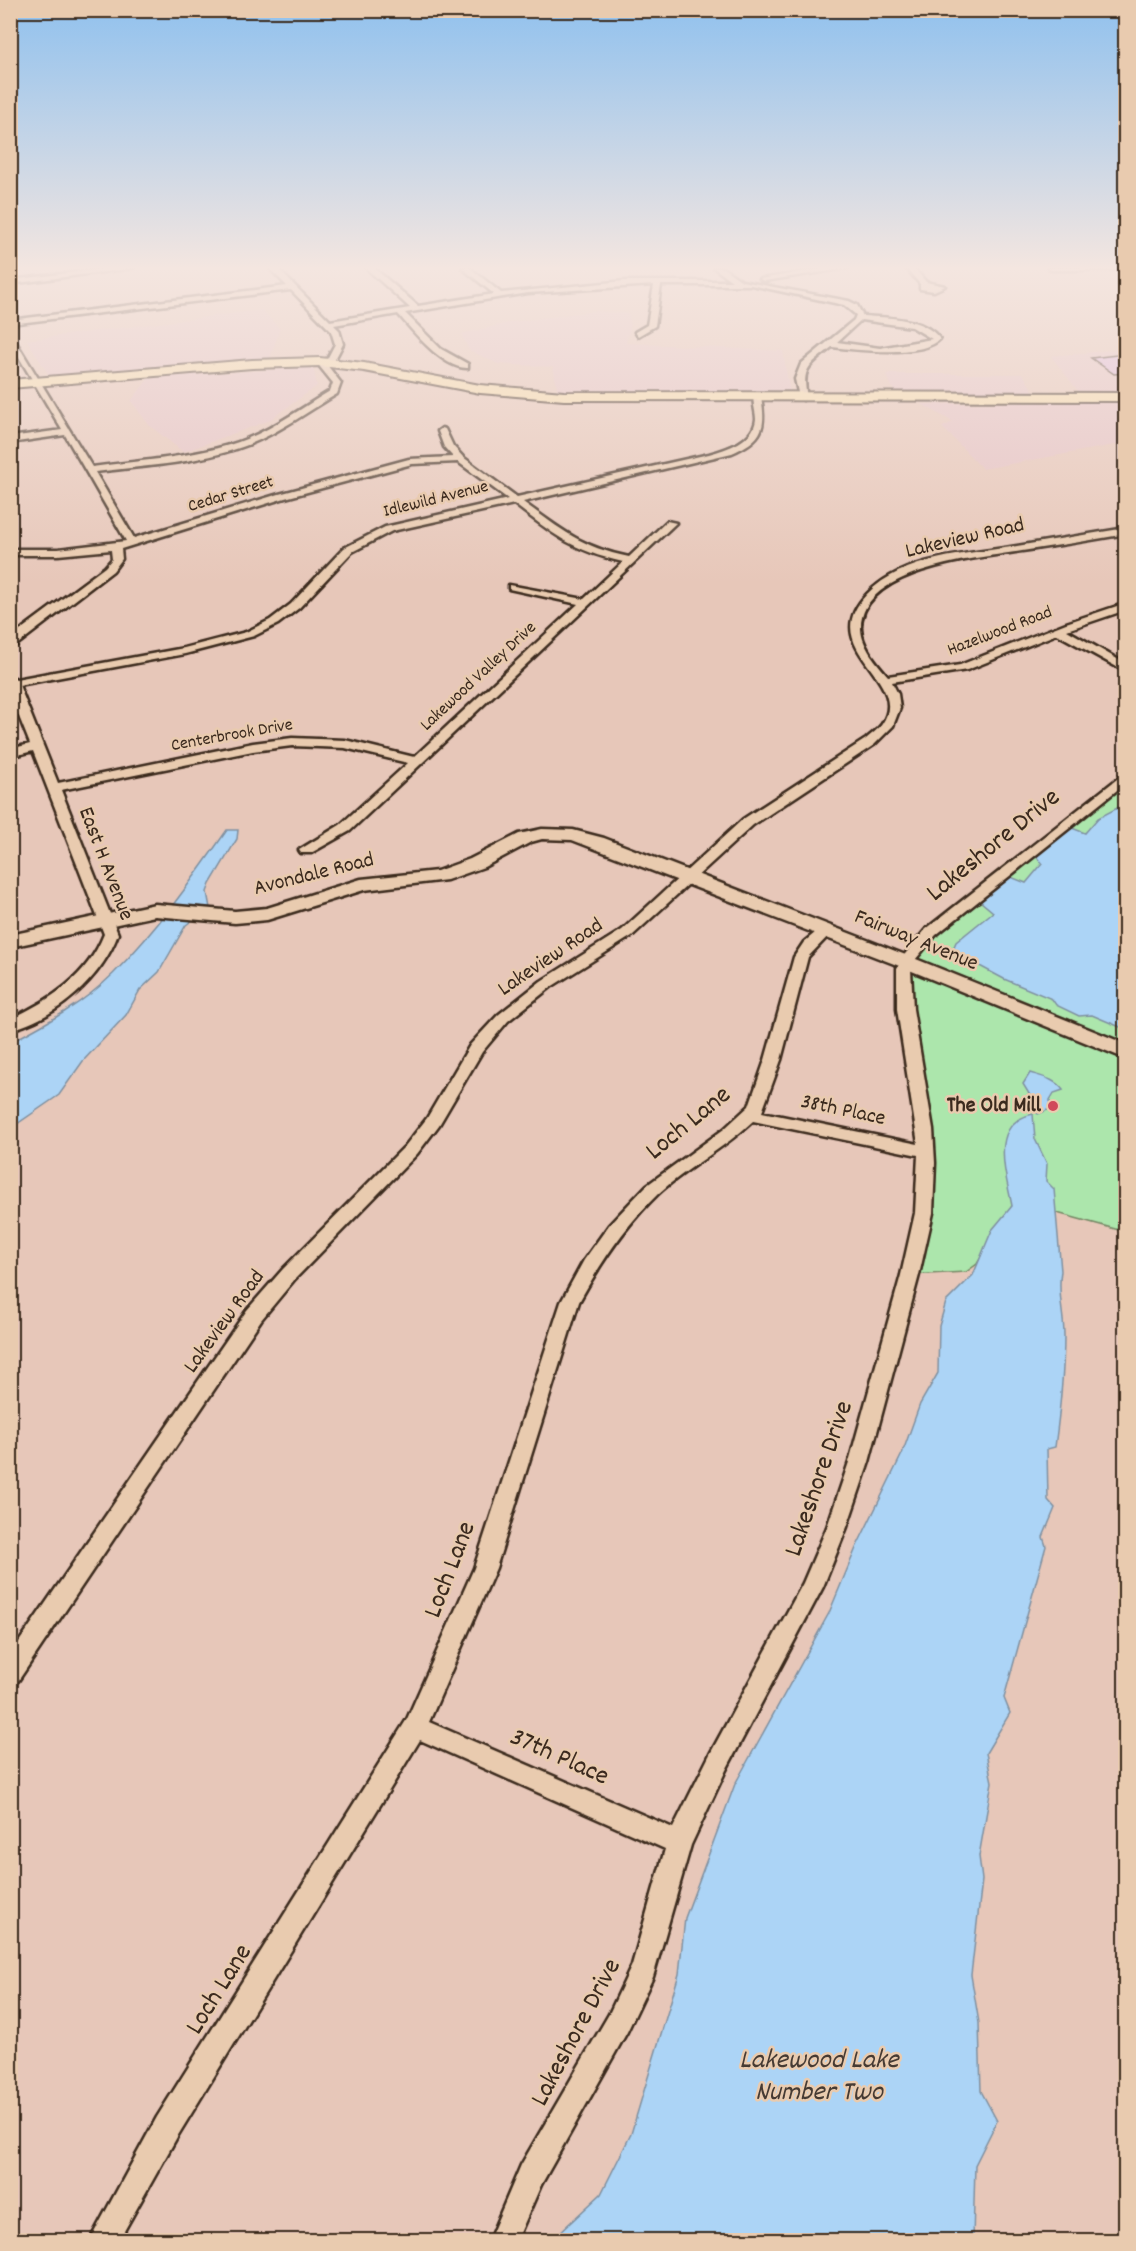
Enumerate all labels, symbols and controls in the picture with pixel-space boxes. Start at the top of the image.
street label: Cedar Street [185,470,277,520]
street label: Idlewild Avenue [381,475,491,525]
street label: Lakeview Road [902,510,1028,568]
street label: Hazelwood Road [944,601,1056,663]
street label: Lakewood Valley Drive [415,616,543,738]
street label: Centerbrook Drive [169,713,295,759]
street label: Lakeshore Drive [919,780,1069,912]
street label: East H Avenue [69,803,141,925]
street label: Avondale Road [251,845,377,905]
street label: Fairway Avenue [849,902,983,980]
street label: Lakeview Road [492,911,610,1005]
street label: Loch Lane [638,1077,740,1171]
street label: 38th Place [798,1087,888,1135]
place label: The Old Mill [947,1091,1042,1122]
marker: The Old Mill [1046,1099,1060,1113]
street label: Lakeview Road [177,1264,273,1380]
street label: Lakeshore Drive [775,1396,865,1562]
street label: Loch Lane [415,1516,487,1624]
street label: 37th Place [503,1719,615,1797]
street label: Loch Lane [177,1937,263,2043]
street label: Lakeshore Drive [522,1952,632,2114]
water label: Lakewood Lake Number Two [739,2042,900,2114]

